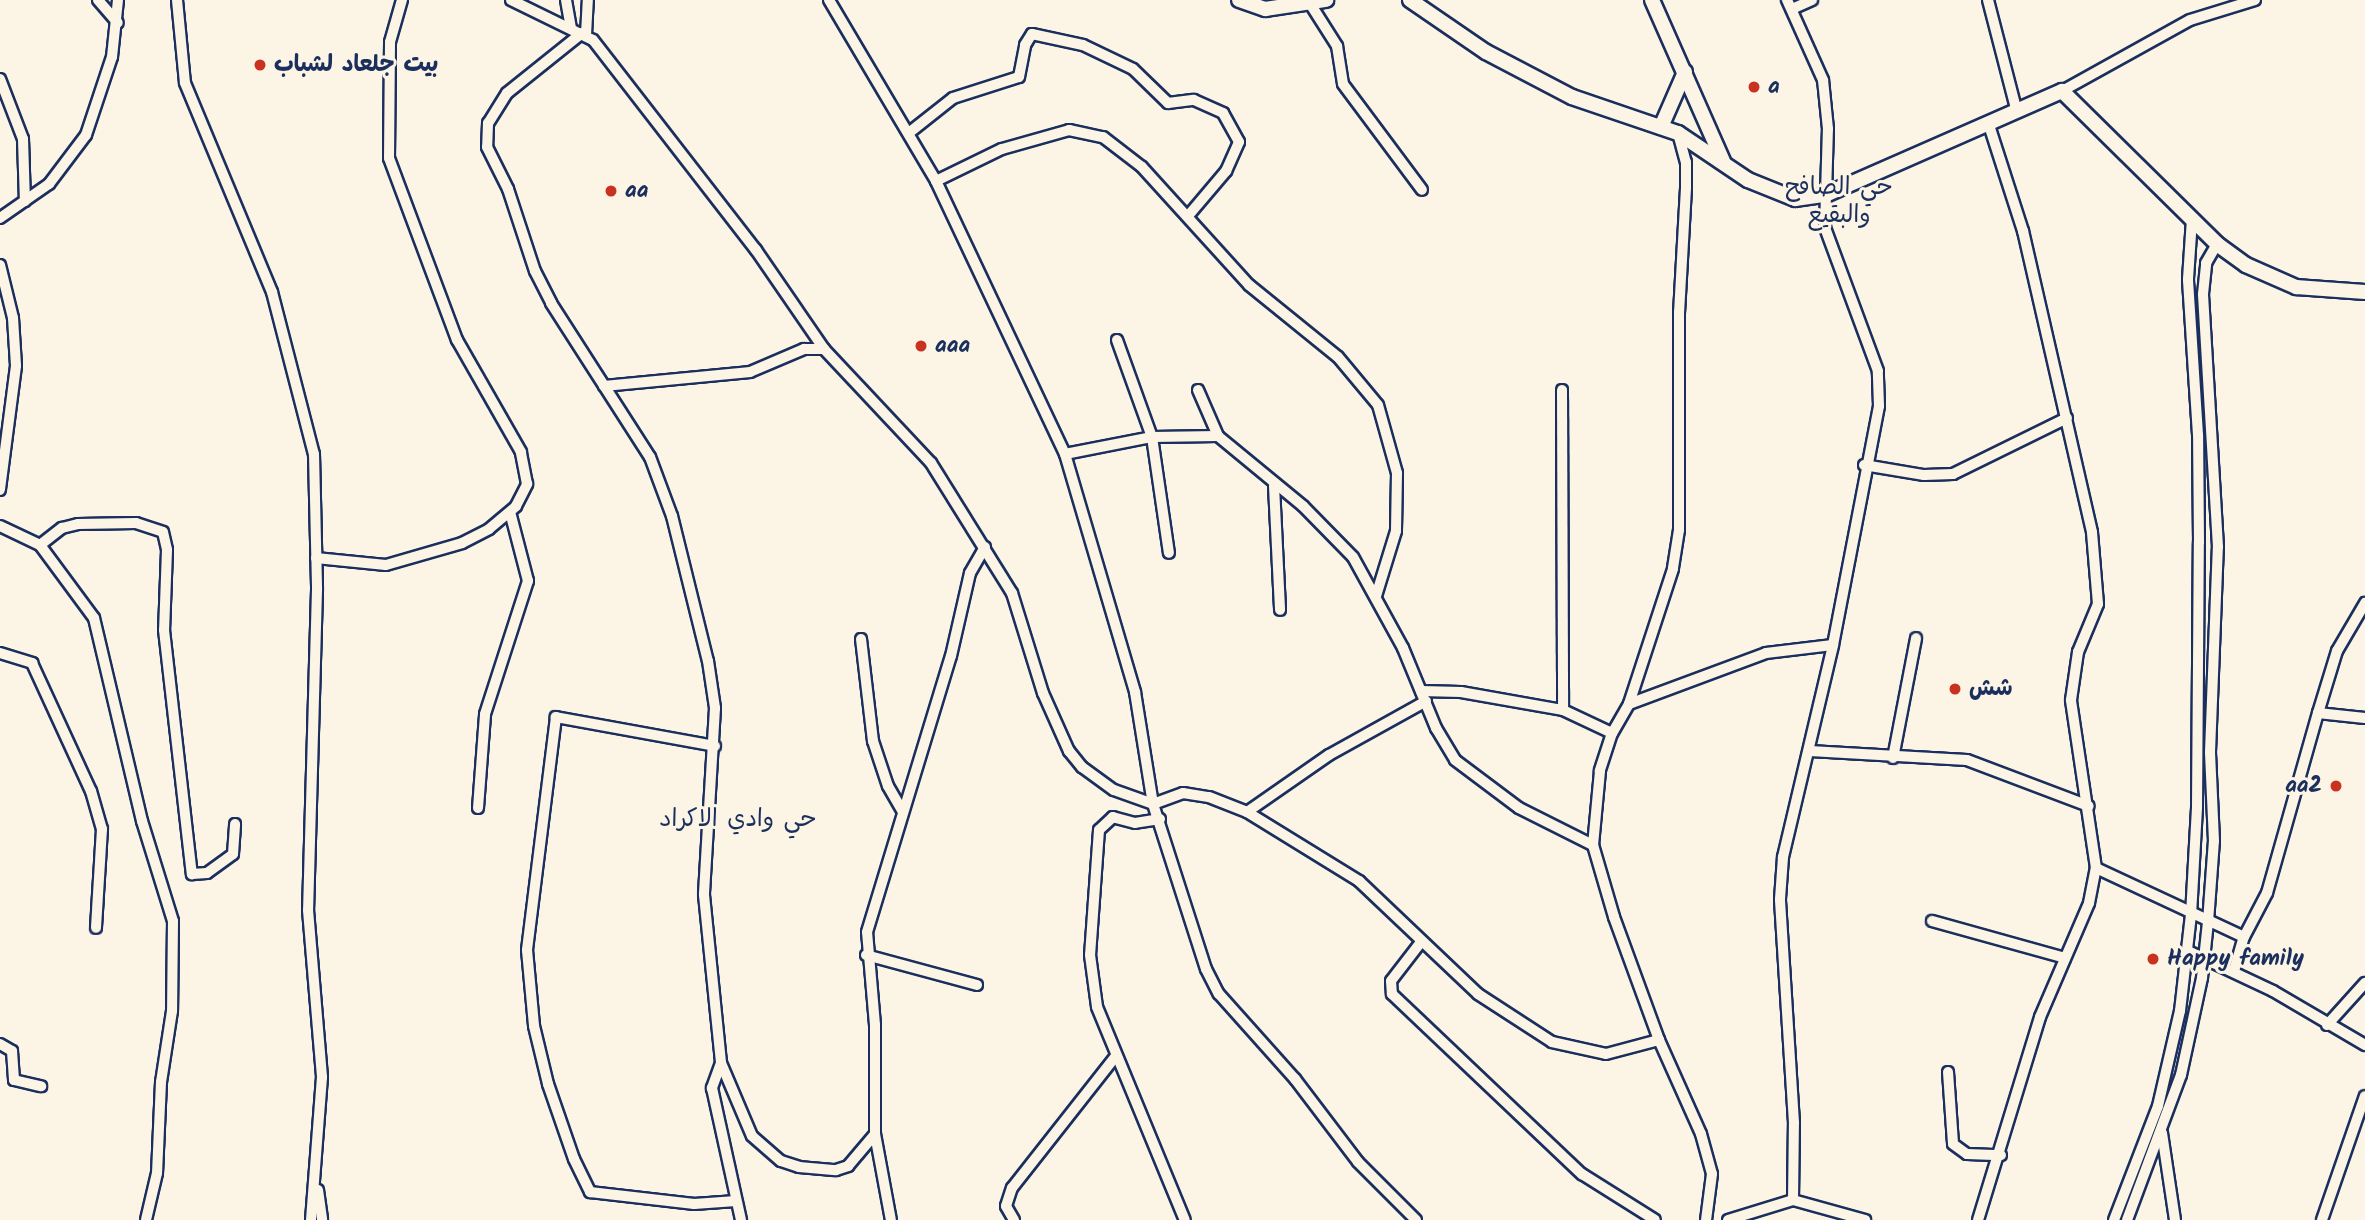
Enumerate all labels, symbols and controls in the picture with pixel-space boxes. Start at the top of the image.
place label: بيت جلعاد لشباب [274,51,438,79]
marker: بيت جلعاد لشباب [252,57,268,73]
place label: a [1768,73,1780,101]
marker: a [1746,79,1762,95]
district label: حي الصافح والبقيع [1785,174,1893,230]
place label: aa [625,177,648,205]
marker: aa [603,183,619,199]
place label: aaa [935,332,970,360]
marker: aaa [913,338,929,354]
place label: شش [1969,675,2013,703]
marker: شش [1947,681,1963,697]
place label: aa2 [2285,772,2322,800]
marker: aa2 [2328,778,2344,794]
district label: حي وادي الاكراد [659,806,817,834]
place label: Happy family [2167,945,2304,973]
marker: Happy family [2145,951,2161,967]

